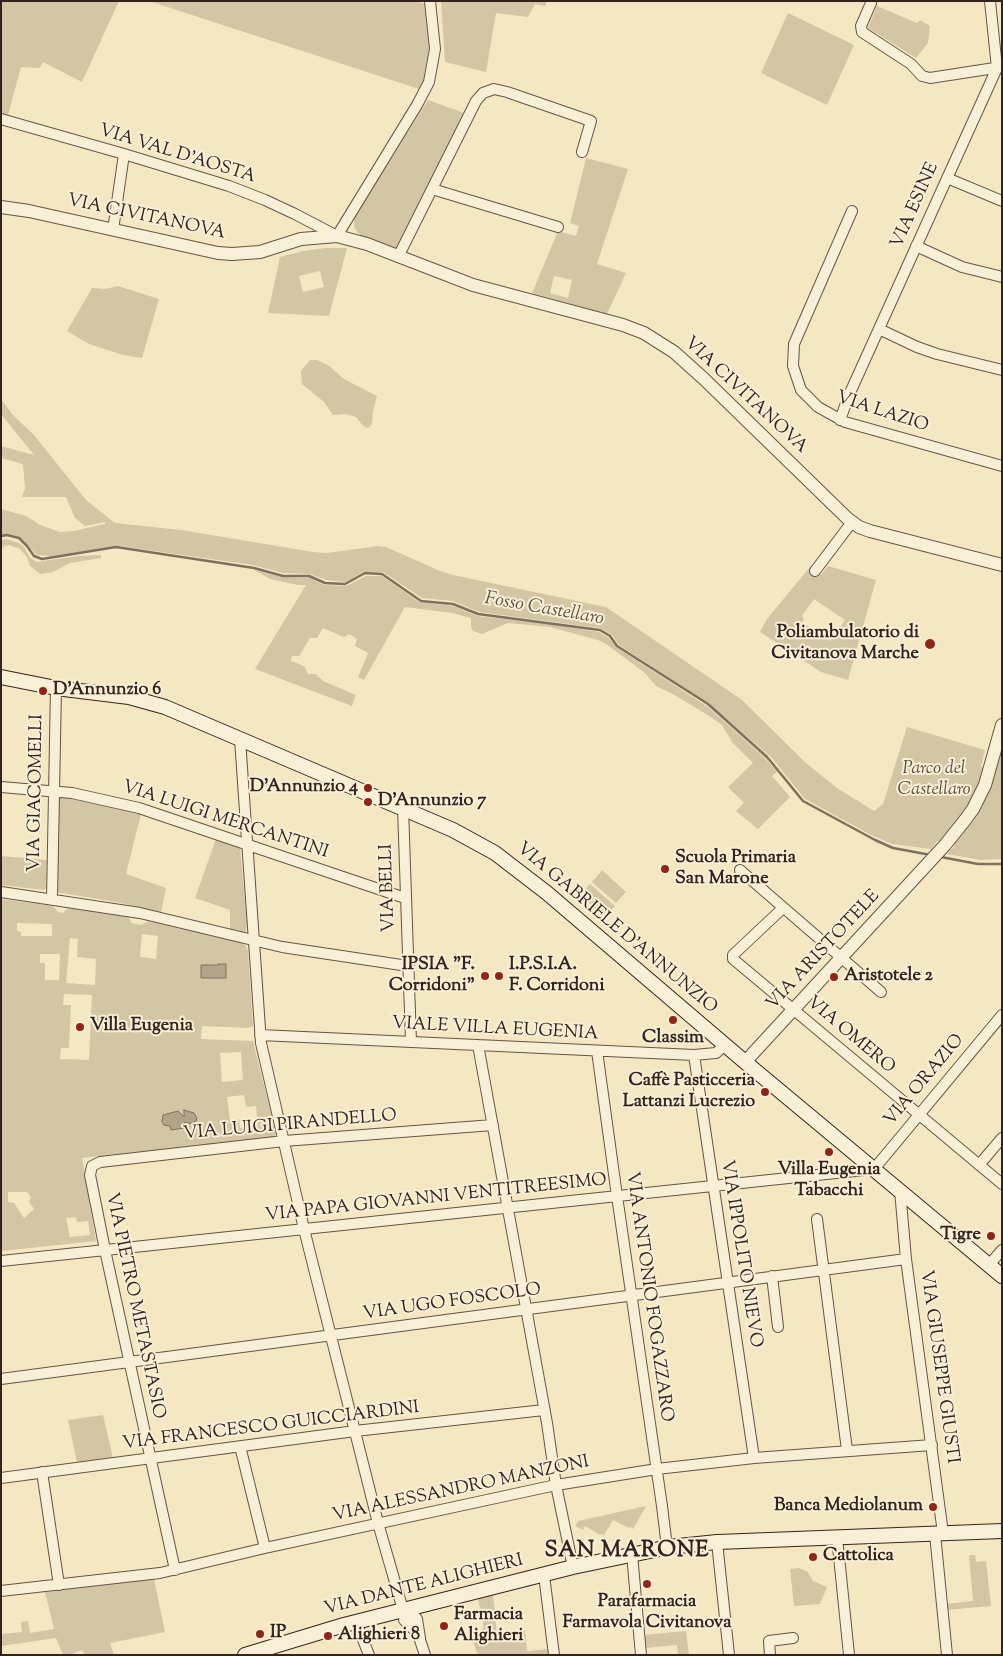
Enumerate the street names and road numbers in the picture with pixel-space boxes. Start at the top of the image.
street label: VIA VAL D'AOSTA [96,121,258,189]
street label: VIA ESINE [888,160,944,252]
street label: VIA CIVITANOVA [65,191,227,245]
street label: VIA CIVITANOVA [679,333,811,459]
street label: VIA LAZIO [833,388,931,438]
street label: VIA GIACOMELLI [25,714,49,872]
street label: VIA LUIGI MERCANTINI [119,777,331,865]
street label: VIA GABRIELE D'ANNUNZIO [511,839,721,1019]
street label: VIA BELLI [377,843,401,933]
street label: VIA ARISTOTELE [763,886,885,1016]
street label: VIA OMERO [801,993,899,1079]
street label: VIALE VILLA EUGENIA [391,1014,599,1046]
street label: VIA ORAZIO [880,1031,970,1131]
street label: VIA LUIGI PIRANDELLO [182,1106,398,1146]
street label: VIA IPPOLITO NIEVO [715,1159,765,1349]
street label: VIA PAPA GIOVANNI VENTITREESIMO [264,1170,608,1228]
street label: VIA ANTONIO FOGAZZARO [620,1171,676,1423]
street label: VIA PIETRO METASTASIO [99,1191,169,1421]
street label: VIA GIUSEPPE GIUSTI [914,1269,962,1465]
street label: VIA UGO FOSCOLO [362,1280,542,1326]
street label: VIA FRANCESCO GUICCIARDINI [121,1398,421,1456]
street label: VIA ALESSANDRO MANZONI [331,1452,591,1528]
street label: VIA DANTE ALIGHIERI [322,1551,526,1621]

